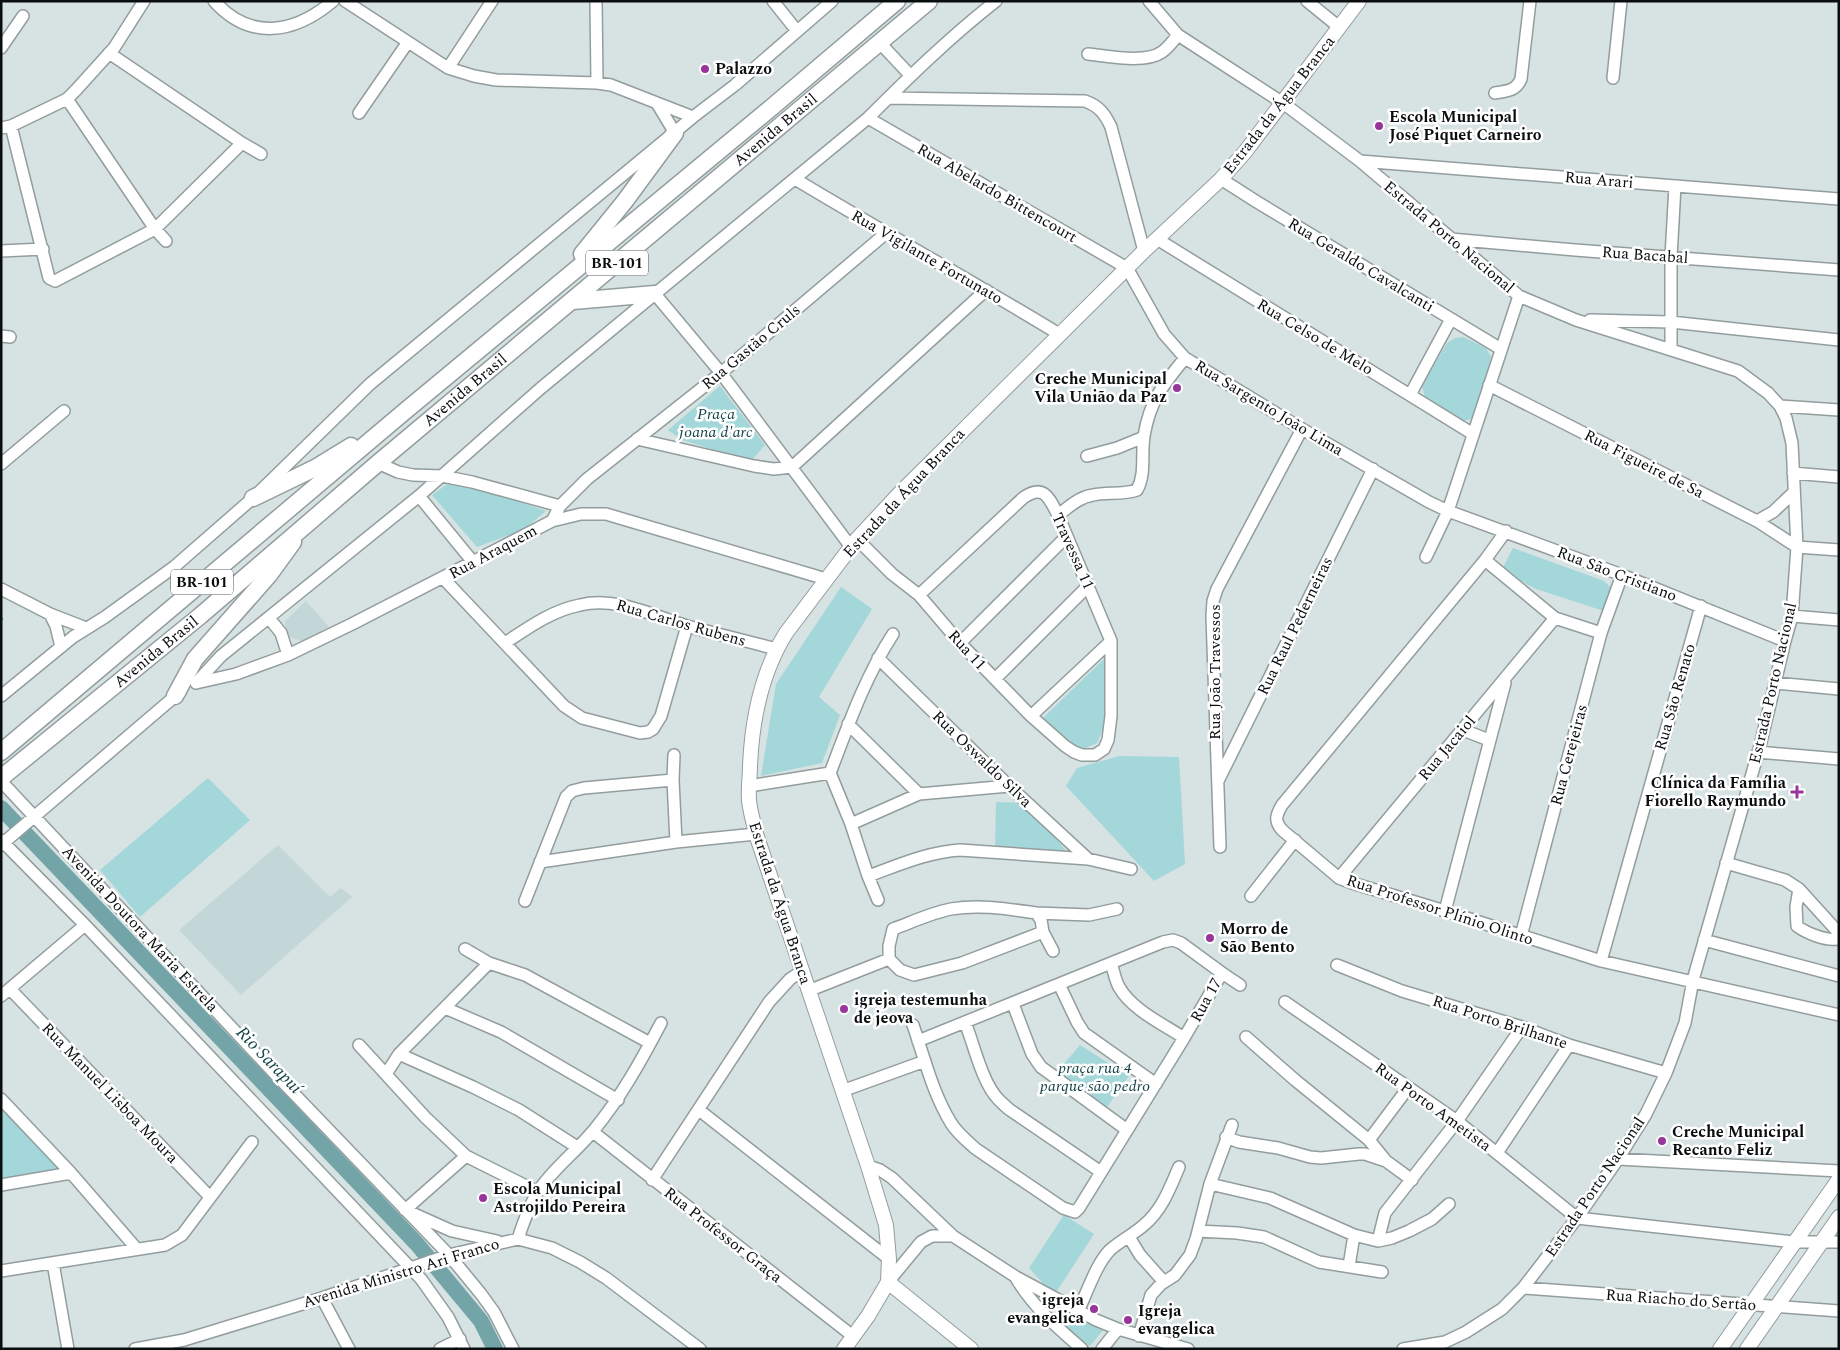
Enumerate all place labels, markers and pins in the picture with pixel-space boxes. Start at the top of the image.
place label: Palazzo [715,57,772,81]
marker: Palazzo [699,63,711,75]
place label: Escola Municipal José Piquet Carneiro [1389,105,1542,147]
marker: Escola Municipal José Piquet Carneiro [1373,120,1385,132]
place label: Creche Municipal Vila União da Paz [1034,367,1167,409]
marker: Creche Municipal Vila União da Paz [1171,382,1183,394]
place label: Clínica da Família Fiorello Raymundo [1644,771,1787,813]
marker: Clínica da Família Fiorello Raymundo [1790,785,1804,799]
place label: Morro de São Bento [1220,917,1295,959]
marker: Morro de São Bento [1204,932,1216,944]
place label: igreja testemunha de jeova [854,988,988,1030]
marker: igreja testemunha de jeova [838,1003,850,1015]
place label: Creche Municipal Recanto Feliz [1672,1120,1804,1162]
marker: Creche Municipal Recanto Feliz [1656,1135,1668,1147]
place label: Escola Municipal Astrojildo Pereira [493,1177,626,1219]
marker: Escola Municipal Astrojildo Pereira [477,1192,489,1204]
place label: igreja evangelica [1007,1288,1085,1330]
place label: Igreja evangelica [1138,1299,1216,1341]
marker: igreja evangelica [1088,1303,1100,1315]
marker: Igreja evangelica [1122,1314,1134,1326]

